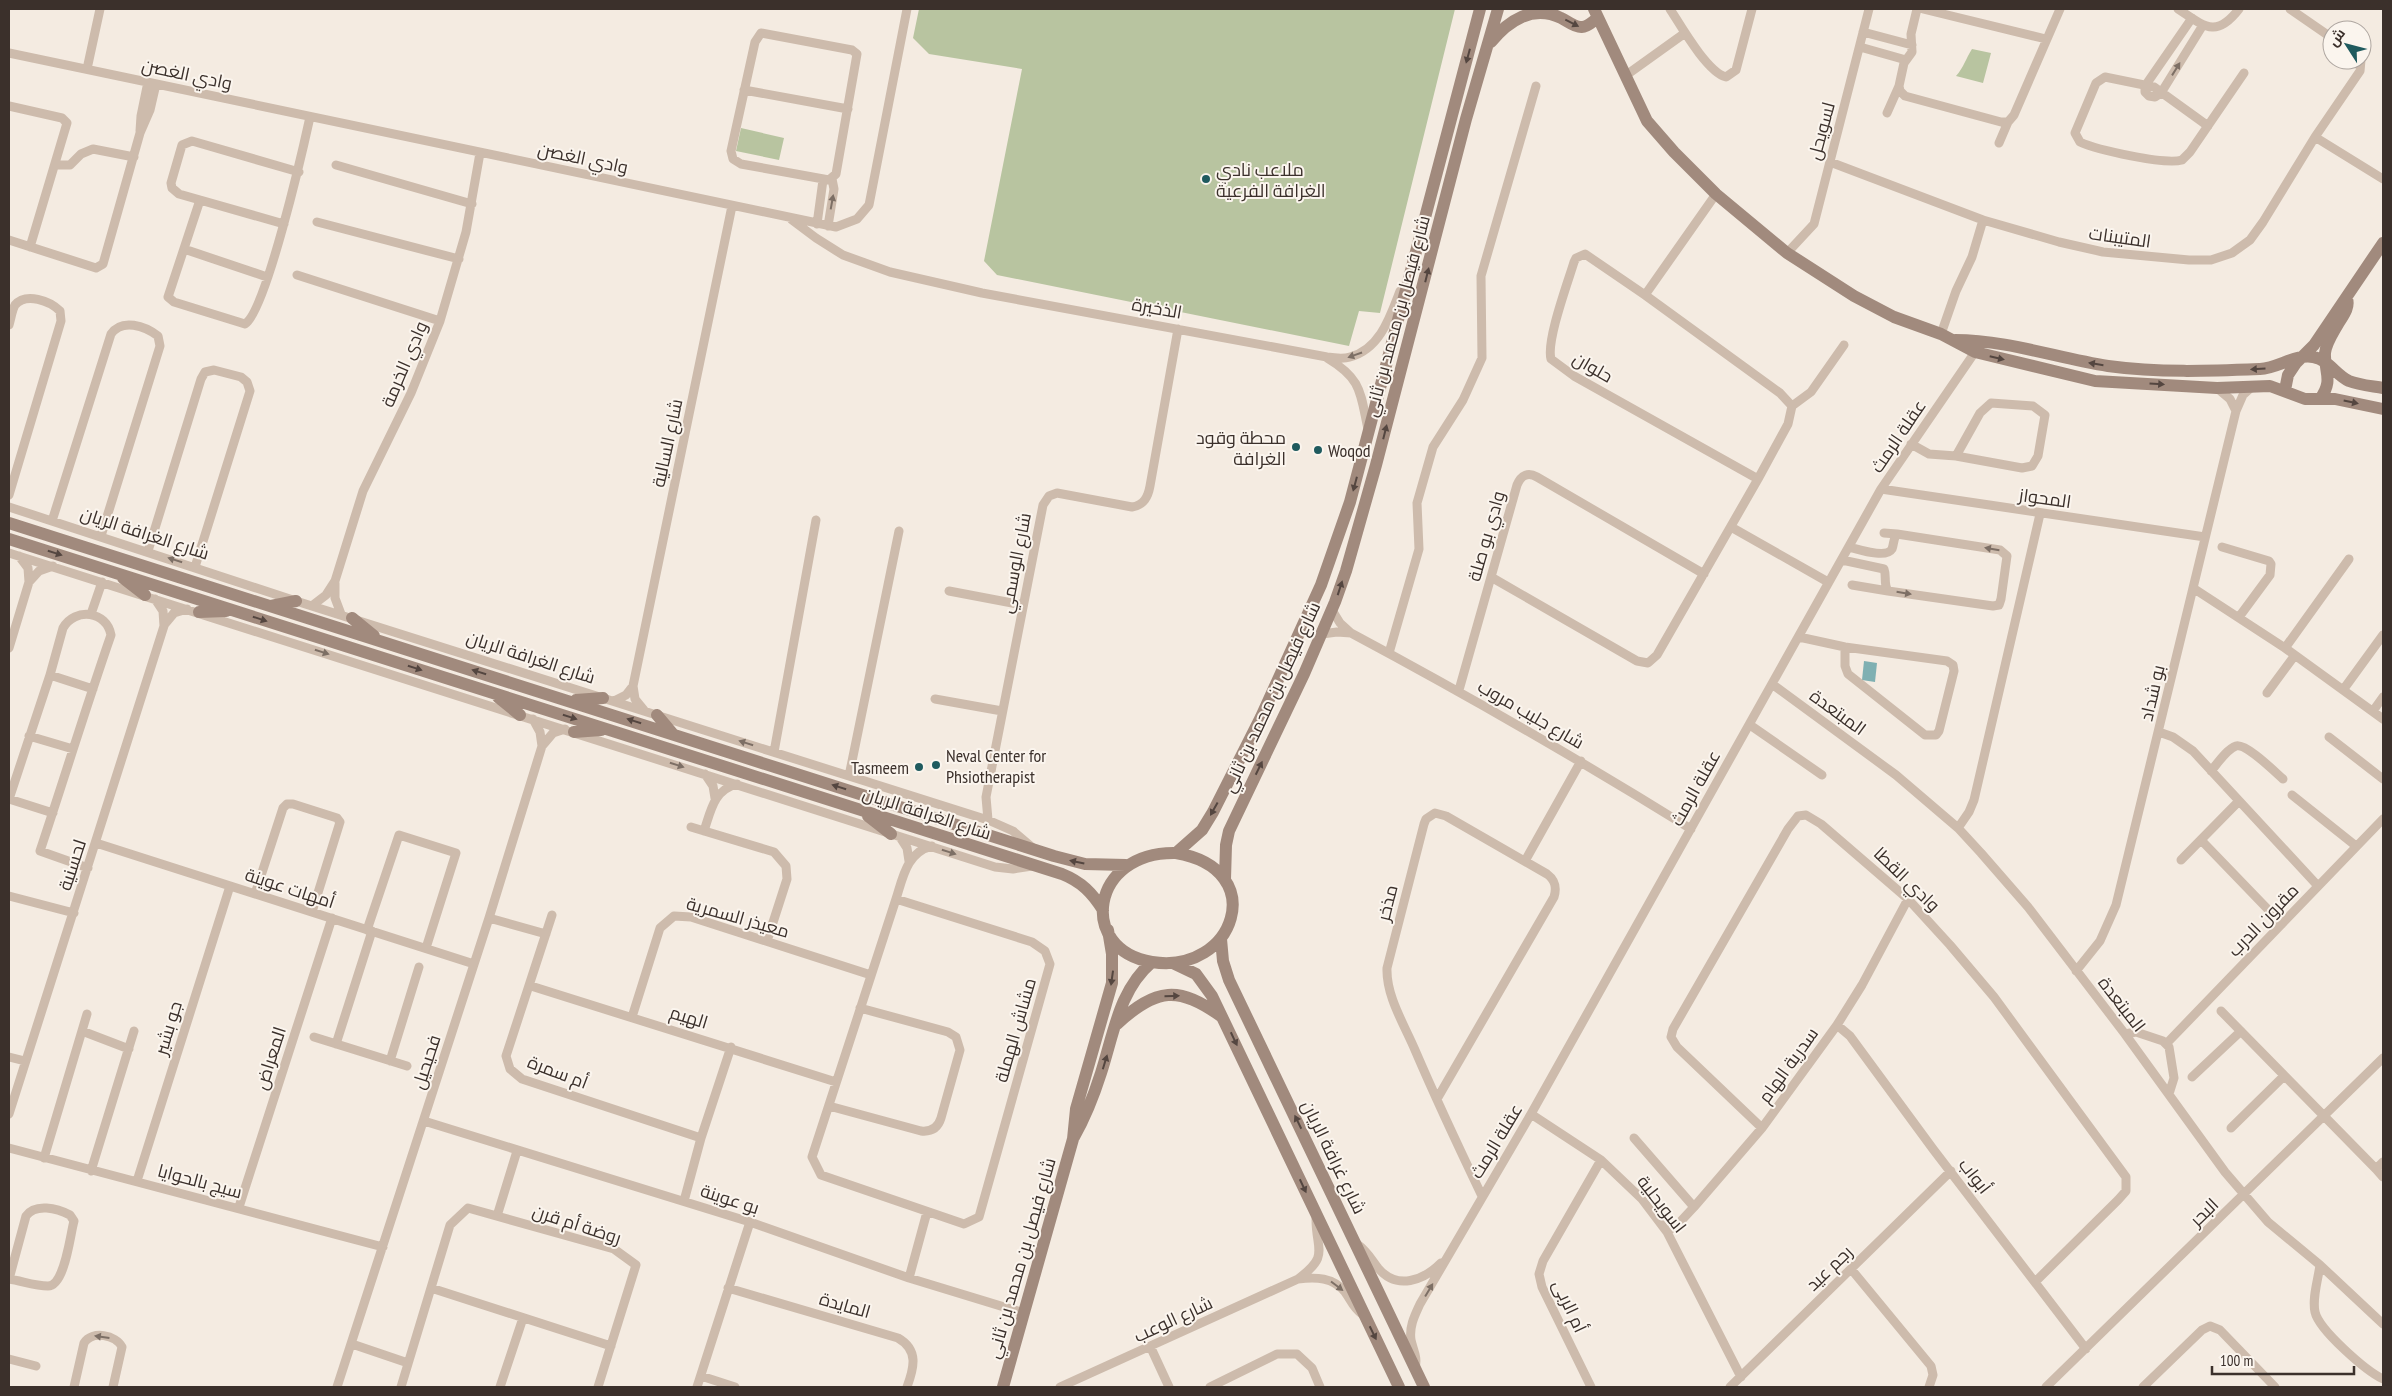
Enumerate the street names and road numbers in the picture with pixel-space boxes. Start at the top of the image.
street label: وادي الغصن [139,53,234,98]
street label: لسويحل [1802,99,1840,163]
street label: وادي الغصن [535,137,630,182]
street label: شارع فيصل بن محمد بن ثاني [1359,213,1438,420]
street label: المتيبنات [2087,221,2153,253]
street label: الذخيرة [1130,292,1184,324]
street label: وادي الخرمة [376,317,435,412]
street label: حلوان [1569,346,1617,388]
street label: عقلة الرمث [1865,395,1931,477]
street label: شارع السالية [646,397,689,490]
street label: المحواز [2016,483,2073,513]
street label: وادي بو صلة [1462,488,1513,585]
street label: شارع الغرافة الريان [77,501,212,566]
street label: شارع الوسمي [994,511,1039,616]
street label: شارع فيصل بن محمد بن ثاني [1217,598,1328,797]
street label: شارع الغرافة الريان [463,625,598,690]
street label: بو شداد [2134,663,2170,723]
street label: شارع جليب مروب [1473,674,1588,755]
street label: المبتعدة [1805,684,1871,740]
street label: عقلة الرمث [1665,746,1725,830]
street label: شارع الغرافة الريان [859,781,994,846]
street label: لحسنية [53,837,91,893]
street label: وادي القطا [1867,842,1945,918]
street label: أمهات عوينة [242,863,338,913]
street label: مقرون الدرب [2223,879,2303,961]
street label: مذخر [1371,882,1403,924]
street label: معيذر السمرية [684,891,792,943]
street label: المبتعدة [2093,972,2151,1036]
street label: مشاش الهملة [989,975,1041,1085]
street label: جو بشير [149,998,187,1059]
street label: الهيم [667,1000,711,1035]
street label: المعراض [249,1023,291,1093]
street label: سدرية الهام [1753,1023,1824,1108]
street label: فحيحيل [406,1032,446,1092]
street label: أم سمرة [524,1050,592,1095]
street label: شارع غرافة الريان [1296,1096,1371,1218]
street label: عقلة الرمث [1465,1099,1527,1183]
street label: أبواب [1954,1154,1996,1199]
street label: شارع فيصل بن محمد بن ثاني [981,1155,1064,1362]
street label: سيج بالحوايا [155,1159,245,1204]
street label: اسويحلية [1632,1171,1692,1237]
street label: بو عوينة [698,1179,762,1219]
street label: البحر [2184,1193,2223,1232]
street label: روضة أم قرن [530,1199,624,1250]
street label: رجم عيد [1801,1240,1858,1296]
street label: أم الربى [1547,1276,1592,1337]
street label: المايدة [817,1287,873,1323]
street label: شارع الوعب [1130,1291,1216,1348]

